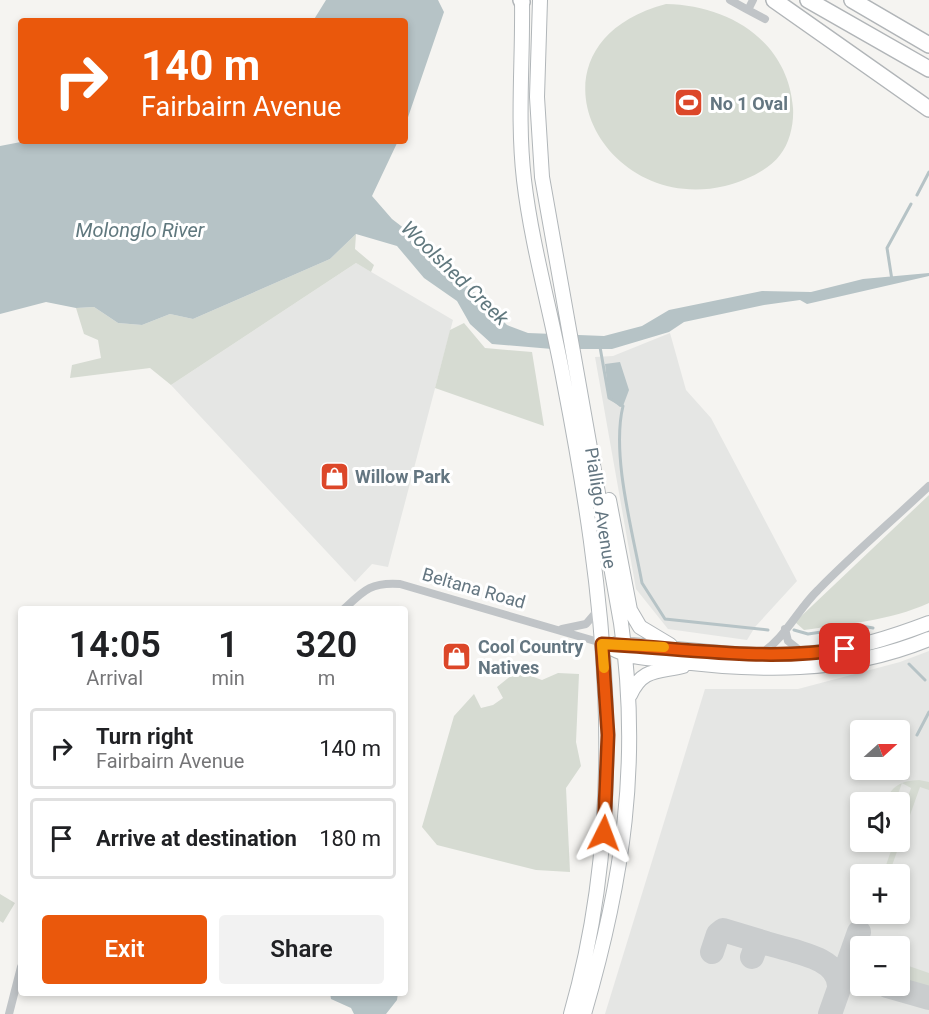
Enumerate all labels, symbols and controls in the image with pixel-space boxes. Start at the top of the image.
text: 140 m [141,41,260,90]
icon: right [42,42,120,120]
sports icon: No 1 Oval [673,87,705,119]
text: Fairbairn Avenue [141,91,341,123]
place label: No 1 Oval [710,93,788,114]
water label: Woolshed Creek [396,216,515,331]
water label: Molonglo River [76,218,206,242]
street label: Pialligo Avenue [581,446,621,570]
shop icon: Willow Park [318,460,350,492]
place label: Willow Park [355,466,451,487]
street label: Beltana Road [420,563,528,613]
pin [819,623,870,674]
text: 14:05 [69,624,161,666]
text: 1 [218,624,238,666]
text: 320 [296,624,357,666]
icon: arrive [828,632,861,665]
place label: Cool Country Natives [478,636,584,678]
shop icon: Cool Country Natives [441,640,473,672]
text: Arrival [86,666,143,690]
text: min [211,666,245,690]
text: m [318,666,335,690]
north arrow [850,720,910,780]
map controls [850,720,910,996]
text: Turn right [96,724,193,749]
icon: right [45,732,78,765]
text: 140 m [319,736,381,761]
text: Fairbairn Avenue [96,749,244,773]
button: sound [850,792,910,852]
position arrow [572,801,636,865]
icon: arrive [45,822,78,855]
text: Arrive at destination [96,826,297,851]
text: 180 m [319,826,381,851]
button: + [850,864,910,924]
button: Exit [42,915,207,984]
button: Share [219,915,384,984]
button: − [850,936,910,996]

